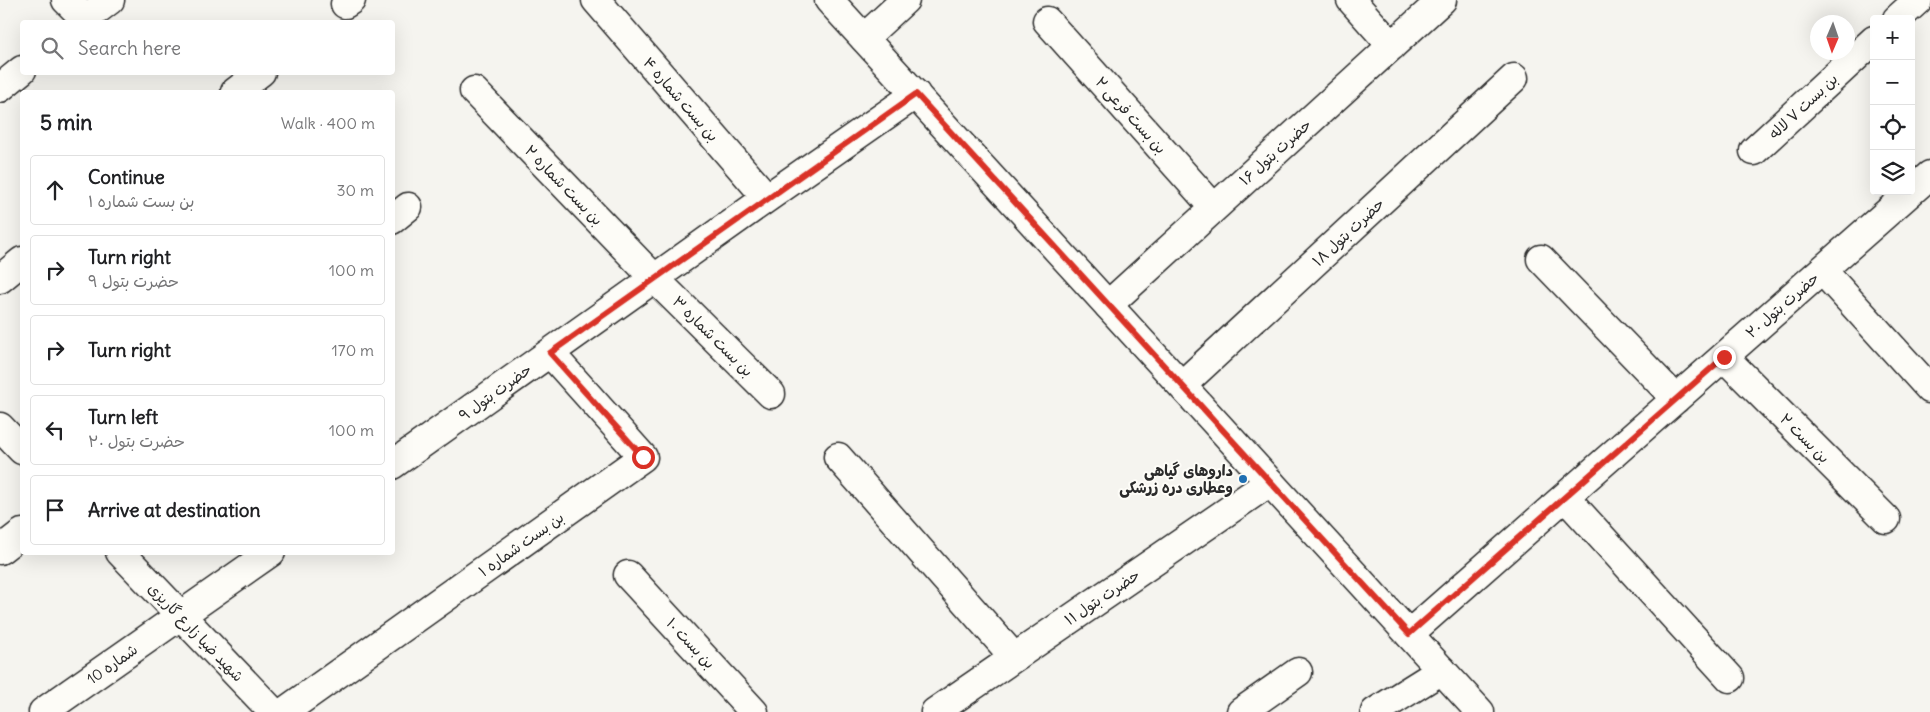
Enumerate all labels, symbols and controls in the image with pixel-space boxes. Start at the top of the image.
north arrow [1810,15,1855,60]
map controls [1870,15,1915,195]
button: + [1870,15,1915,60]
search box [20,20,395,75]
icon: search [38,34,66,62]
text: Search here [78,36,181,60]
street label: بن بست شماره ۴ [639,53,723,145]
button: − [1870,60,1915,105]
street label: بن بست ۷ لاله [1764,69,1842,143]
street label: بن بست فرعی ۲ [1091,73,1171,158]
button: locate [1870,105,1915,150]
text: 5 min [40,109,92,136]
text: Walk · 400 m [281,113,375,133]
street label: حضرت بتول ۱۶ [1235,115,1315,189]
street label: بن بست شماره ۲ [521,141,607,229]
button: layers [1870,150,1915,195]
text: Continue [88,165,165,189]
icon: ahead [41,176,69,204]
text: 30 m [337,180,374,200]
text: بن بست شماره ۱ [88,191,195,211]
street label: حضرت بتول ۱۸ [1308,194,1388,270]
text: Turn right [88,245,171,269]
icon: right [41,256,69,284]
text: 100 m [329,260,374,280]
street label: حضرت بتول ۲۰ [1741,268,1823,342]
text: حضرت بتول ۹ [88,271,179,291]
street label: بن بست شماره ۳ [669,292,757,380]
icon: right [41,336,69,364]
text: Turn right [88,338,171,362]
text: 170 m [331,340,374,360]
route end [1713,346,1736,369]
street label: حضرت بتول ۹ [455,359,535,425]
text: Turn left [88,405,158,429]
street label: بن بست ۲ [1776,409,1834,467]
icon: left [41,416,69,444]
text: 100 m [329,420,374,440]
text: حضرت بتول ۲۰ [88,431,185,451]
route start [632,446,655,469]
place label: داروهای گیاهی وعطاری دره زرشکی [1119,461,1233,498]
marker: داروهای گیاهی وعطاری دره زرشکی [1237,473,1249,485]
icon: arrive [41,496,69,524]
text: Arrive at destination [88,498,261,522]
street label: بن بست شماره ۱ [475,508,567,580]
street label: حضرت بتول ۱۱ [1061,565,1143,629]
street label: شهید ضیا زارع گاریزی [143,579,248,686]
street label: بن بست ۱۰ [663,614,719,672]
street label: شماره 10 [83,640,141,688]

